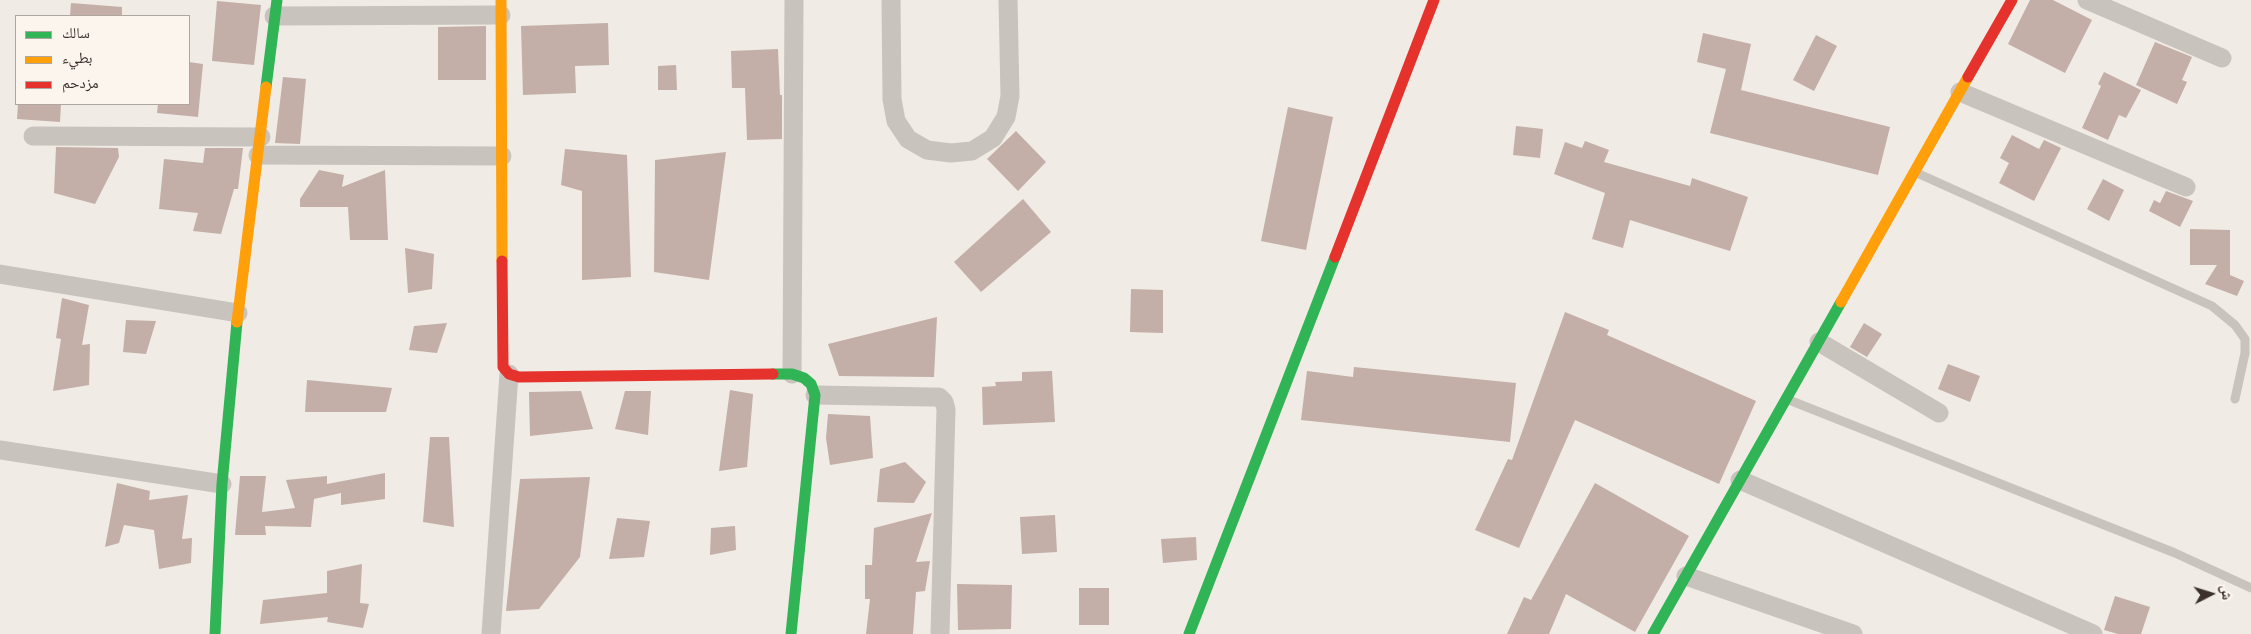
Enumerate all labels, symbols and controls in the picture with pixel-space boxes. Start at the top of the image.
legend [15,15,190,105]
text: سالك [62,24,90,42]
text: بطيء [62,49,92,67]
text: مزدحم [62,74,99,92]
north arrow [2186,569,2236,619]
text: ش [2217,584,2236,601]

